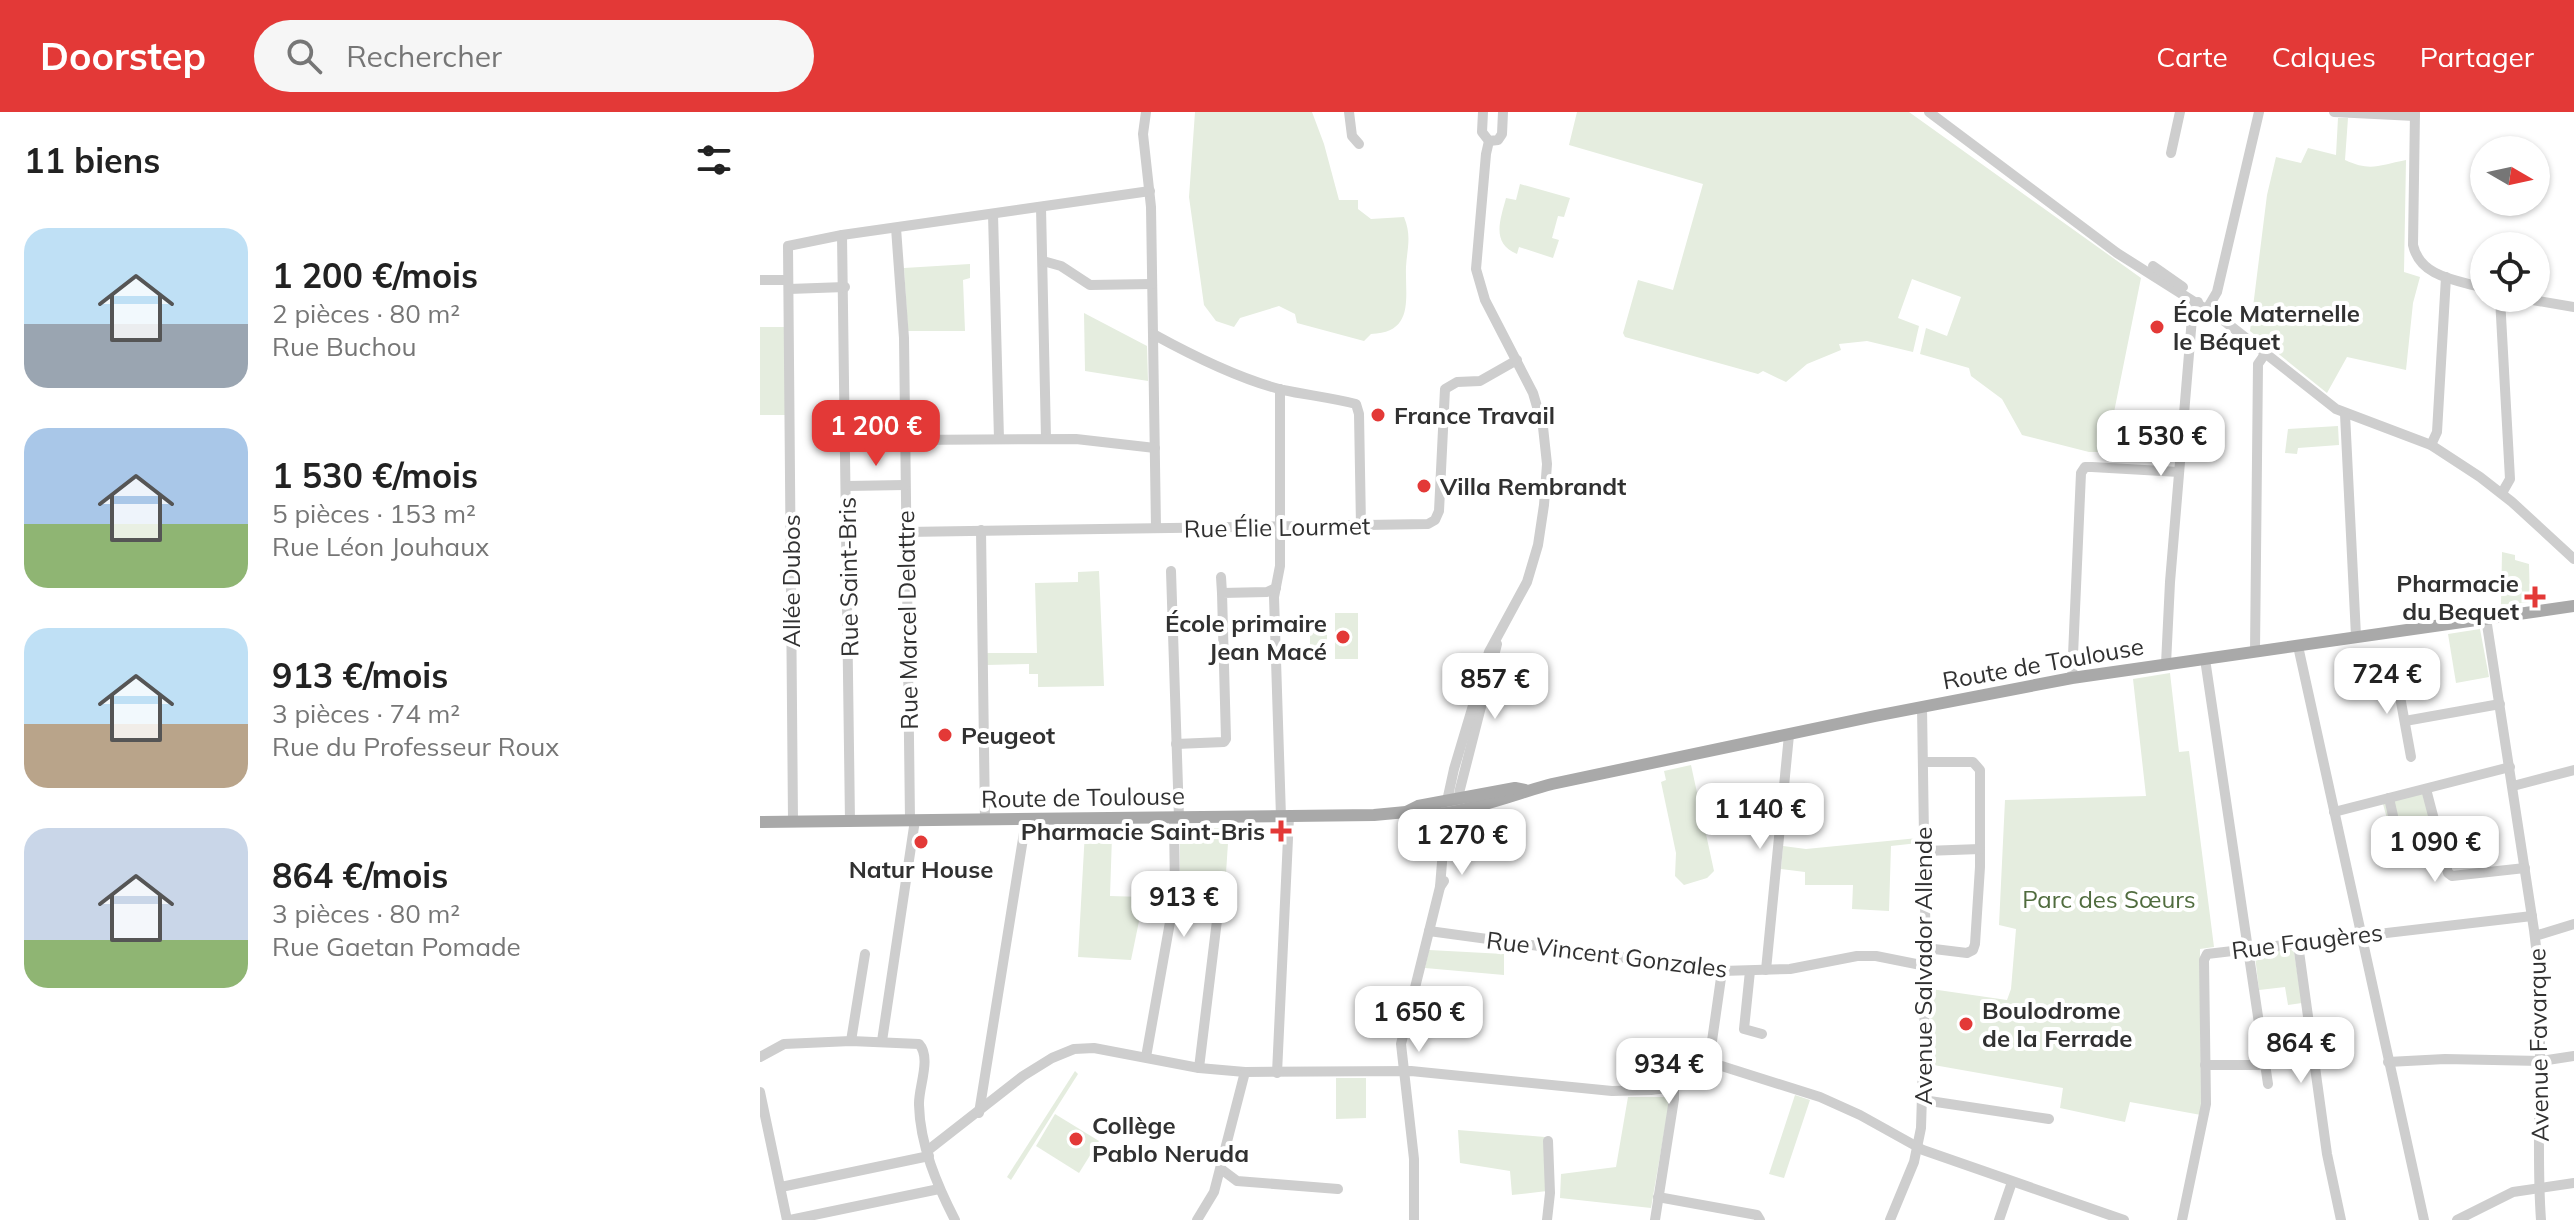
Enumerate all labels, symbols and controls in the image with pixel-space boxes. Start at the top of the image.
search box [254,20,814,92]
text: Doorstep [40,32,206,80]
icon: search [282,34,326,78]
text: Rechercher [346,37,502,75]
text: Carte [2156,39,2228,74]
text: Calques [2272,39,2376,74]
text: Partager [2420,39,2534,74]
north arrow [2470,136,2550,216]
map controls [2470,136,2550,312]
icon: filters [692,138,736,182]
text: 11 biens [24,139,160,182]
button: locate [2470,232,2550,312]
text: 1 200 €/mois [272,254,478,297]
icon: home [88,260,184,356]
text: 2 pièces · 80 m² [272,297,460,330]
place label: École Maternelle le Béquet [2173,298,2360,356]
marker: École Maternelle le Béquet [2148,318,2166,336]
text: Rue Buchou [272,330,417,363]
pin: 1 200 € [802,400,950,468]
place label: France Travail [1394,400,1555,430]
marker: France Travail [1369,406,1387,424]
text: 1 200 € [830,409,922,442]
pin: 1 530 € [2087,410,2235,478]
text: 1 530 € [2115,419,2207,452]
text: 1 530 €/mois [272,454,478,497]
icon: home [88,460,184,556]
place label: Villa Rembrandt [1439,471,1626,501]
marker: Villa Rembrandt [1415,477,1433,495]
text: 5 pièces · 153 m² [272,497,476,530]
street label: Rue Saint-Bris [832,497,864,657]
street label: Rue Marcel Delattre [890,510,924,730]
street label: Rue Élie Lourmet [1184,510,1370,544]
street label: Allée Dubos [776,514,806,648]
text: Rue Léon Jouhaux [272,530,489,563]
place label: Pharmacie du Bequet [2396,568,2519,626]
marker: Pharmacie du Bequet [2526,588,2544,606]
place label: École primaire Jean Macé [1165,608,1327,666]
marker: École primaire Jean Macé [1334,628,1352,646]
street label: Route de Toulouse [1940,631,2146,695]
pin: 724 € [2331,648,2443,716]
pin: 857 € [1439,653,1551,721]
text: 913 €/mois [272,654,448,697]
text: 724 € [2352,657,2422,690]
icon: home [88,660,184,756]
text: 857 € [1460,662,1530,695]
text: 3 pièces · 74 m² [272,697,460,730]
place label: Peugeot [961,720,1055,750]
marker: Peugeot [936,726,954,744]
text: Rue du Professeur Roux [272,730,559,763]
street label: Route de Toulouse [981,780,1185,814]
pin: 1 140 € [1686,783,1834,851]
text: 1 140 € [1714,792,1806,825]
pin: 1 270 € [1388,809,1536,877]
place label: Pharmacie Saint-Bris [1021,816,1265,846]
pin: 1 090 € [2361,816,2509,884]
text: 1 270 € [1416,818,1508,851]
marker: Pharmacie Saint-Bris [1272,822,1290,840]
text: 1 090 € [2389,825,2481,858]
street label: Avenue Salvador Allende [1908,827,1938,1105]
marker: Natur House [912,833,930,851]
text: 864 €/mois [272,854,448,897]
place label: Natur House [849,854,993,884]
icon: home [88,860,184,956]
pin: 913 € [1128,871,1240,939]
text: 913 € [1149,880,1219,913]
park label: Parc des Sœurs [2022,884,2196,914]
text: 3 pièces · 80 m² [272,897,460,930]
street label: Rue Faugères [2230,917,2384,965]
street label: Rue Vincent Gonzales [1485,924,1729,984]
text: Rue Gaetan Pomade [272,930,521,963]
street label: Avenue Favarque [2521,948,2555,1142]
pin: 1 650 € [1345,986,1493,1054]
text: 1 650 € [1373,995,1465,1028]
place label: Boulodrome de la Ferrade [1982,995,2132,1053]
marker: Boulodrome de la Ferrade [1957,1015,1975,1033]
pin: 864 € [2245,1017,2357,1085]
text: 864 € [2266,1026,2336,1059]
pin: 934 € [1613,1038,1725,1106]
text: 934 € [1634,1047,1704,1080]
place label: Collège Pablo Neruda [1092,1110,1249,1168]
marker: Collège Pablo Neruda [1067,1130,1085,1148]

